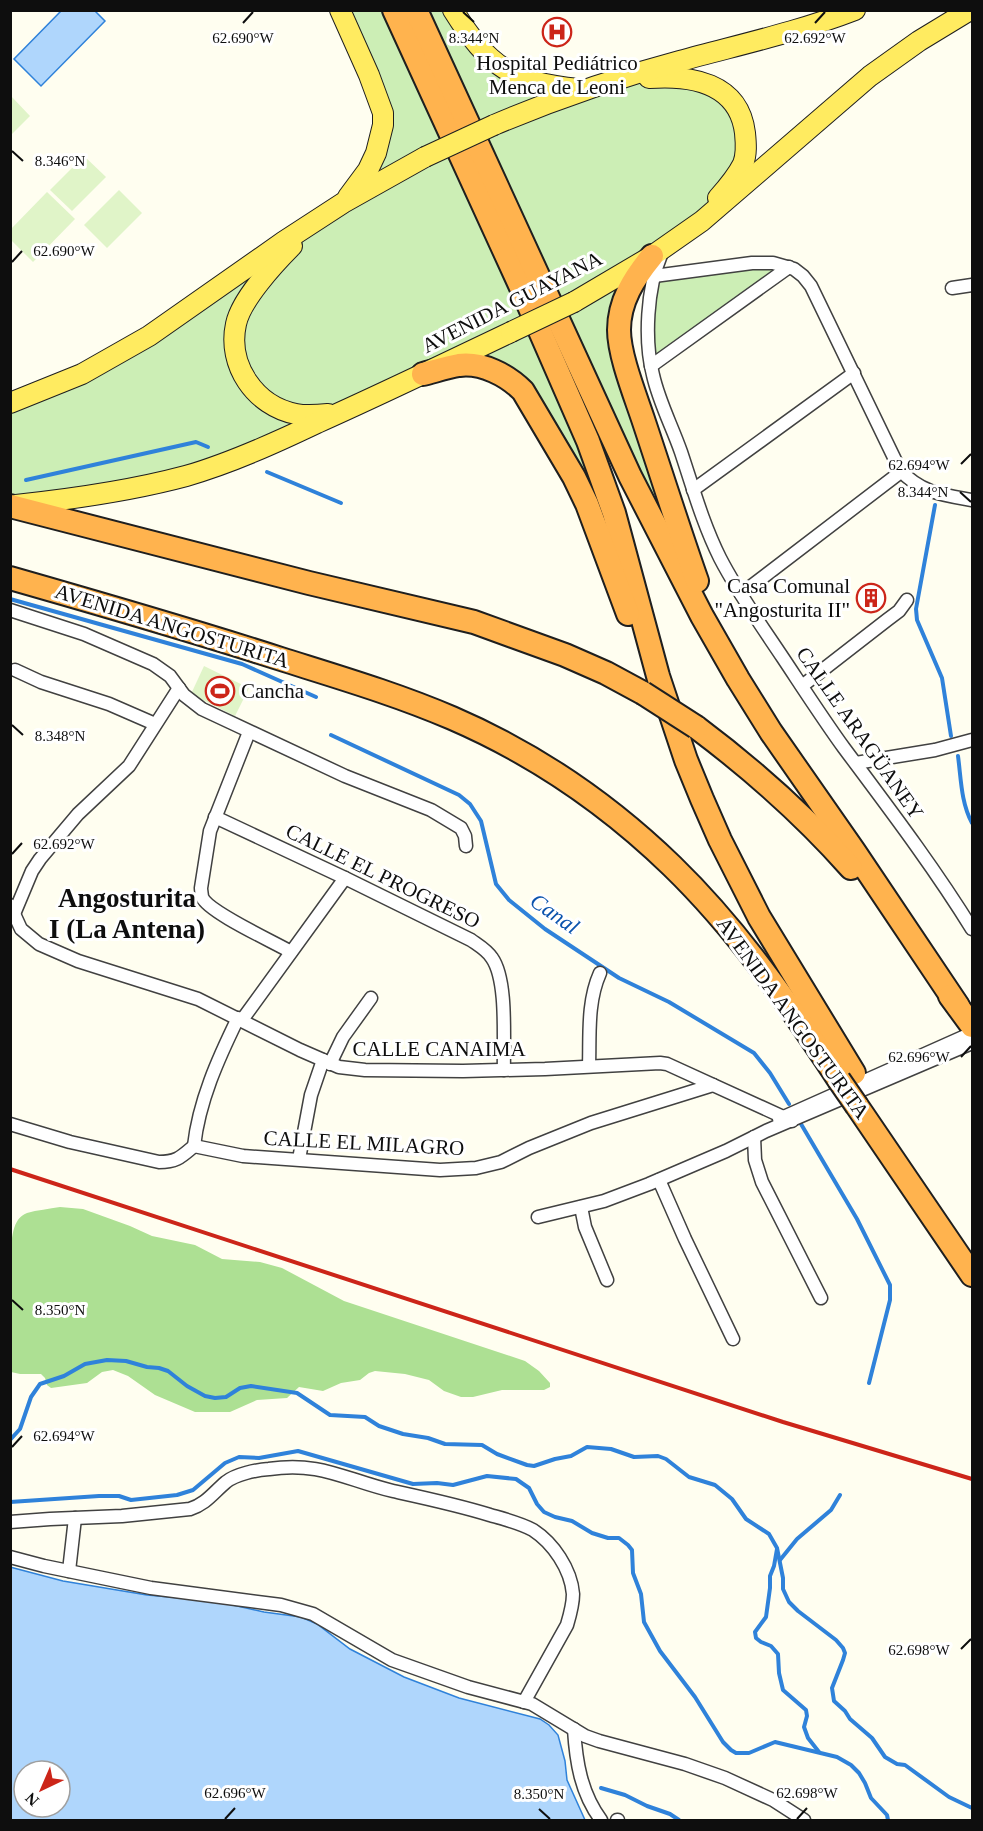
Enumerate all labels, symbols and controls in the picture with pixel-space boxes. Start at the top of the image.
hospital icon: Hospital Pediátrico Menca de Leoni [541,16,573,48]
text: 62.690°W [212,30,275,46]
text: 8.344°N [449,30,499,46]
text: 62.692°W [784,30,847,46]
place label: Hospital Pediátrico Menca de Leoni [476,51,638,99]
text: 8.346°N [35,153,85,169]
text: 62.690°W [33,243,96,259]
street label: AVENIDA GUAYANA [418,246,607,358]
text: 62.694°W [888,457,951,473]
text: 8.344°N [898,484,948,500]
place label: Casa Comunal "Angosturita II" [714,574,850,622]
street label: AVENIDA ANGOSTURITA [52,579,293,673]
building icon: Casa Comunal "Angosturita II" [855,582,887,614]
street label: CALLE ARAGÜANEY [791,642,929,824]
sports icon: Cancha [204,675,236,707]
place label: Cancha [241,679,305,703]
text: 8.348°N [35,728,85,744]
street label: CALLE EL PROGRESO [282,819,484,933]
text: 62.692°W [33,836,96,852]
district label: Angosturita I (La Antena) [49,883,205,944]
water label: Canal [526,888,584,939]
street label: AVENIDA ANGOSTURITA [712,912,875,1124]
street label: CALLE CANAIMA [352,1037,526,1061]
text: 62.696°W [888,1049,951,1065]
street label: CALLE EL MILAGRO [263,1126,465,1160]
text: 8.350°N [35,1302,85,1318]
text: 62.694°W [33,1428,96,1444]
text: 62.698°W [888,1642,951,1658]
north arrow [12,1759,72,1819]
text: 62.696°W [204,1785,267,1801]
text: 62.698°W [776,1785,839,1801]
text: 8.350°N [514,1786,564,1802]
text: N [22,1789,42,1810]

